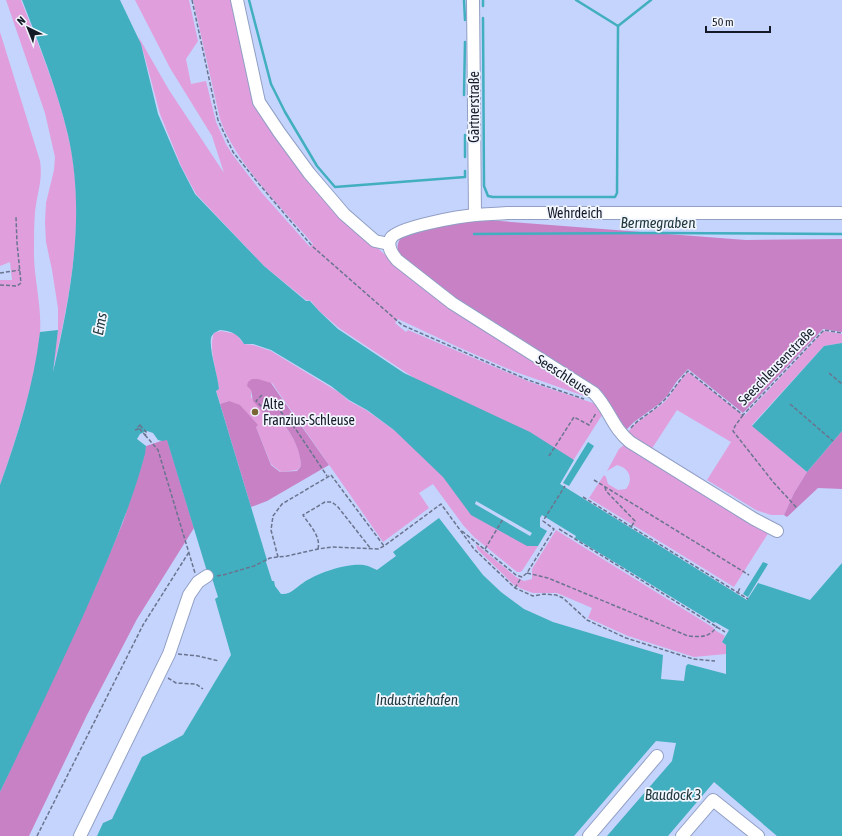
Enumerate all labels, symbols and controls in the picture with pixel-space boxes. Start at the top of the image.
north arrow [8,8,48,48]
scale bar [706,8,770,34]
text: N [15,14,28,27]
text: 50 m [712,15,734,29]
street label: Gärtnerstraße [466,71,482,143]
street label: Wehrdeich [547,205,603,221]
water label: Bermegraben [621,214,695,231]
water label: Ems [89,311,110,337]
street label: Seeschleusenstraße [735,324,817,408]
street label: Seeschleuse [533,351,595,399]
place label: Alte Franzius-Schleuse [263,396,355,428]
marker: Alte Franzius-Schleuse [250,407,260,417]
water label: Industriehafen [376,691,458,708]
water label: Baudock 3 [645,786,701,803]

